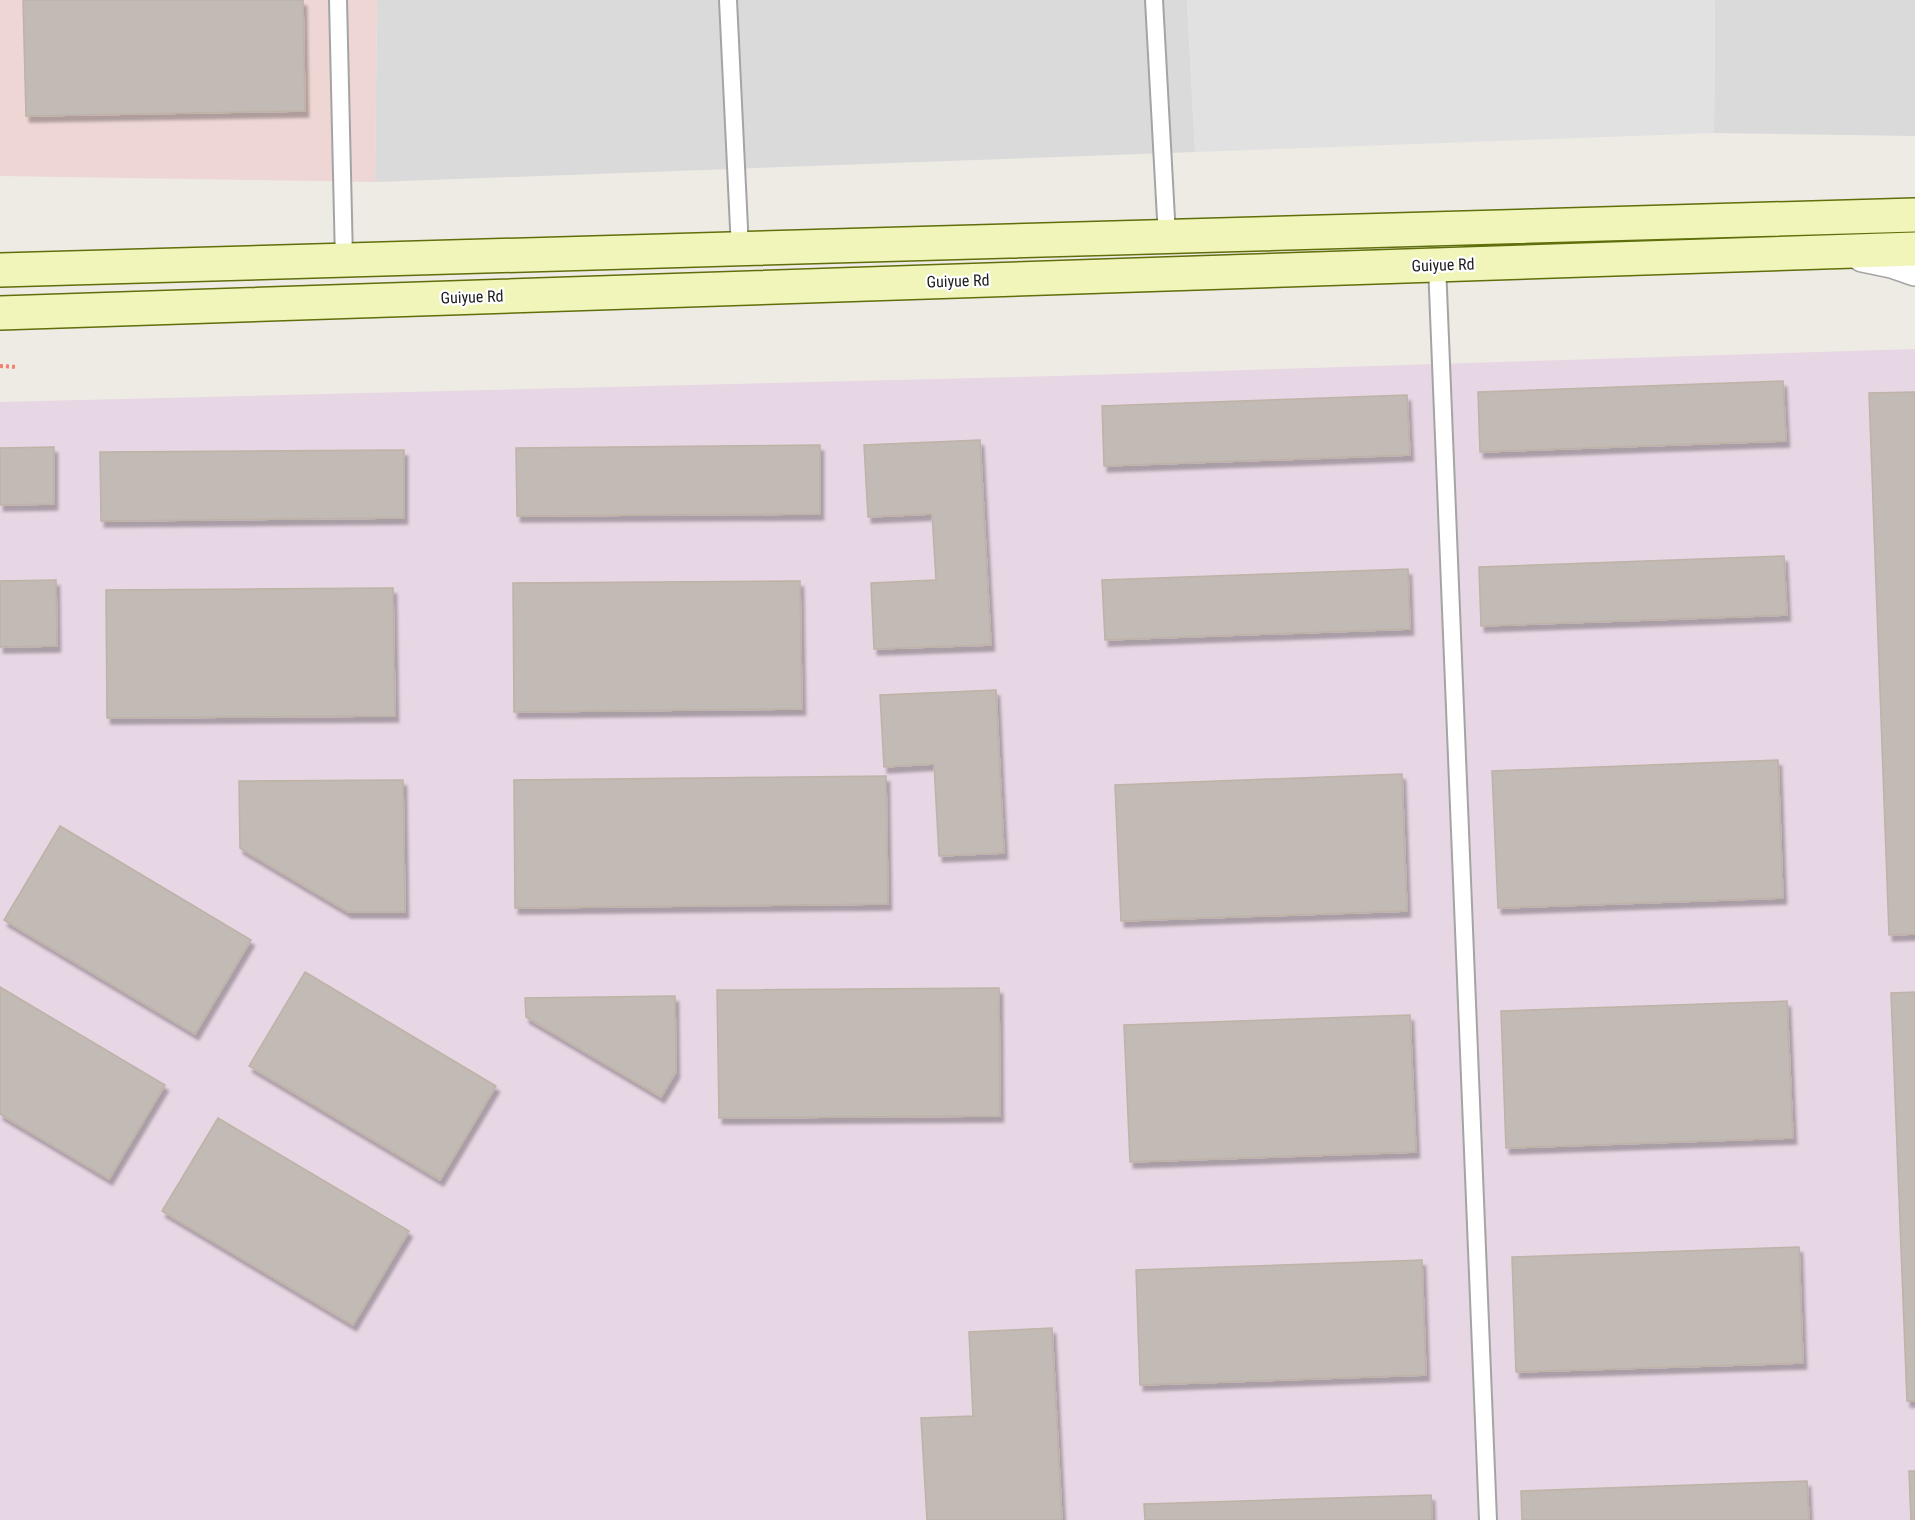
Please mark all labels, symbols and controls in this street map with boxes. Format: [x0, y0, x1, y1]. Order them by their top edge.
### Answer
street label: Guiyue Rd [1411, 254, 1475, 276]
street label: Guiyue Rd [926, 270, 990, 292]
street label: Guiyue Rd [440, 286, 504, 308]

